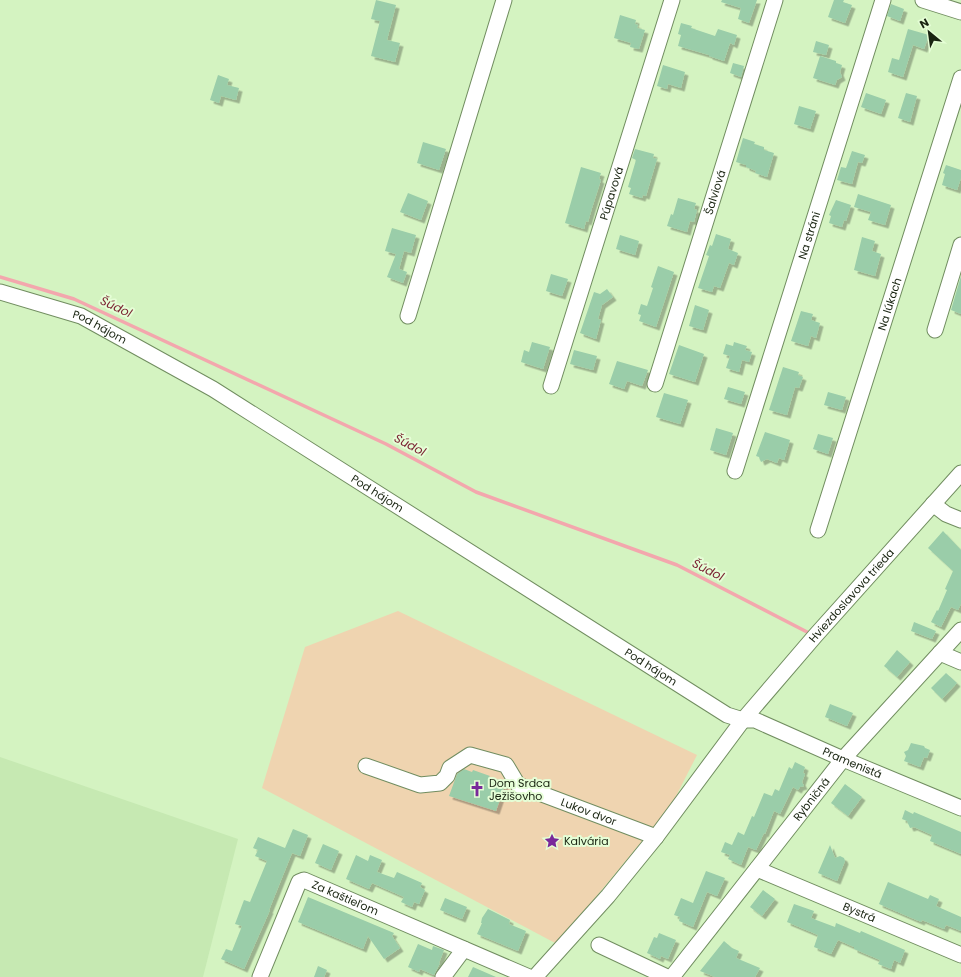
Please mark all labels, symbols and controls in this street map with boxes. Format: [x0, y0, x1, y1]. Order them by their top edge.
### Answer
north arrow [909, 12, 949, 52]
text: N [917, 14, 932, 32]
street label: Púpavová [596, 165, 627, 222]
street label: Šalviová [700, 168, 729, 217]
street label: Na stráni [794, 209, 824, 261]
street label: Na lúkach [874, 276, 905, 333]
water label: Šúdol [97, 292, 135, 321]
street label: Pod hájom [71, 306, 130, 348]
water label: Šúdol [391, 429, 429, 460]
street label: Pod hájom [348, 471, 407, 516]
street label: Hviezdoslavova trieda [805, 545, 898, 646]
water label: Šúdol [689, 554, 727, 585]
street label: Pod hájom [622, 644, 680, 689]
street label: Pramenistá [820, 743, 884, 782]
street label: Rybničná [789, 774, 834, 824]
place label: Dom Srdca Ježišovho [489, 775, 550, 804]
church icon: Dom Srdca Ježišovho [468, 780, 486, 798]
street label: Lukov dvor [559, 794, 619, 829]
place icon: Kalvária [543, 832, 561, 850]
place label: Kalvária [564, 833, 609, 849]
street label: Za kaštieľom [309, 876, 381, 919]
street label: Bystrá [840, 898, 878, 926]

